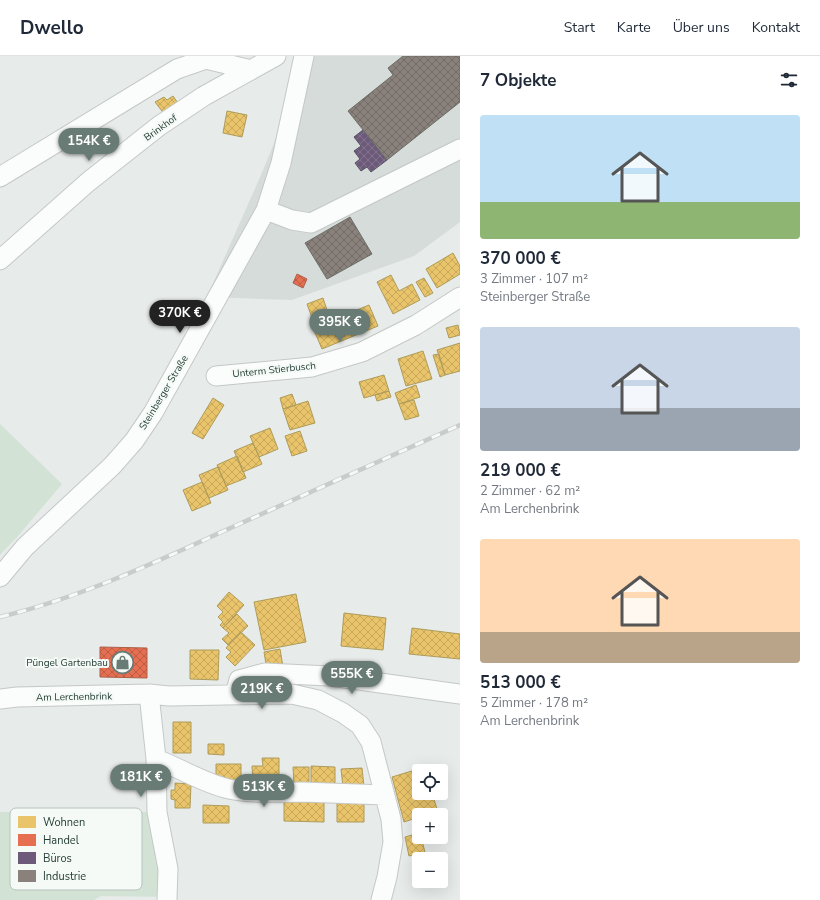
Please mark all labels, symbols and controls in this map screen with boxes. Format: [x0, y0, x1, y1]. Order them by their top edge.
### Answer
text: Dwello [20, 15, 84, 41]
text: Start [564, 18, 595, 37]
text: Karte [617, 18, 651, 37]
text: Über uns [673, 18, 730, 37]
text: Kontakt [752, 18, 800, 37]
text: 7 Objekte [480, 69, 556, 92]
icon: filters [778, 69, 800, 91]
street label: Brinkhof [141, 111, 181, 145]
pin: 154K € [56, 128, 122, 162]
text: 154K € [67, 132, 111, 150]
icon: home [604, 141, 676, 213]
text: 370 000 € [480, 247, 561, 270]
text: 3 Zimmer · 107 m² [480, 270, 588, 288]
text: Steinberger Straße [480, 288, 590, 306]
pin: 370K € [147, 300, 213, 334]
text: 370K € [158, 304, 202, 322]
pin: 395K € [307, 309, 373, 343]
text: 395K € [318, 313, 362, 331]
street label: Steinberger Straße [136, 353, 192, 432]
icon: home [604, 353, 676, 425]
street label: Unterm Stierbusch [232, 359, 317, 381]
text: 219 000 € [480, 459, 561, 482]
text: 2 Zimmer · 62 m² [480, 482, 580, 500]
text: Am Lerchenbrink [480, 500, 579, 518]
icon: home [604, 565, 676, 637]
shop icon: Püngel Gartenbau [110, 649, 136, 675]
place label: Püngel Gartenbau [26, 656, 108, 670]
pin: 555K € [319, 661, 385, 695]
text: 555K € [330, 665, 374, 683]
text: 513 000 € [480, 671, 561, 694]
pin: 219K € [229, 676, 295, 710]
text: 219K € [240, 680, 284, 698]
street label: Am Lerchenbrink [36, 689, 113, 705]
text: 5 Zimmer · 178 m² [480, 694, 588, 712]
text: Am Lerchenbrink [480, 712, 579, 730]
pin: 181K € [108, 764, 174, 798]
map controls [412, 764, 448, 888]
button: locate [412, 764, 448, 800]
text: 181K € [119, 768, 163, 786]
pin: 513K € [231, 774, 297, 808]
text: 513K € [242, 778, 286, 796]
legend [10, 808, 142, 890]
button: + [412, 808, 448, 844]
text: Wohnen [43, 815, 85, 830]
text: Handel [43, 833, 80, 848]
text: Büros [43, 851, 72, 866]
button: − [412, 852, 448, 888]
text: Industrie [43, 869, 86, 884]

